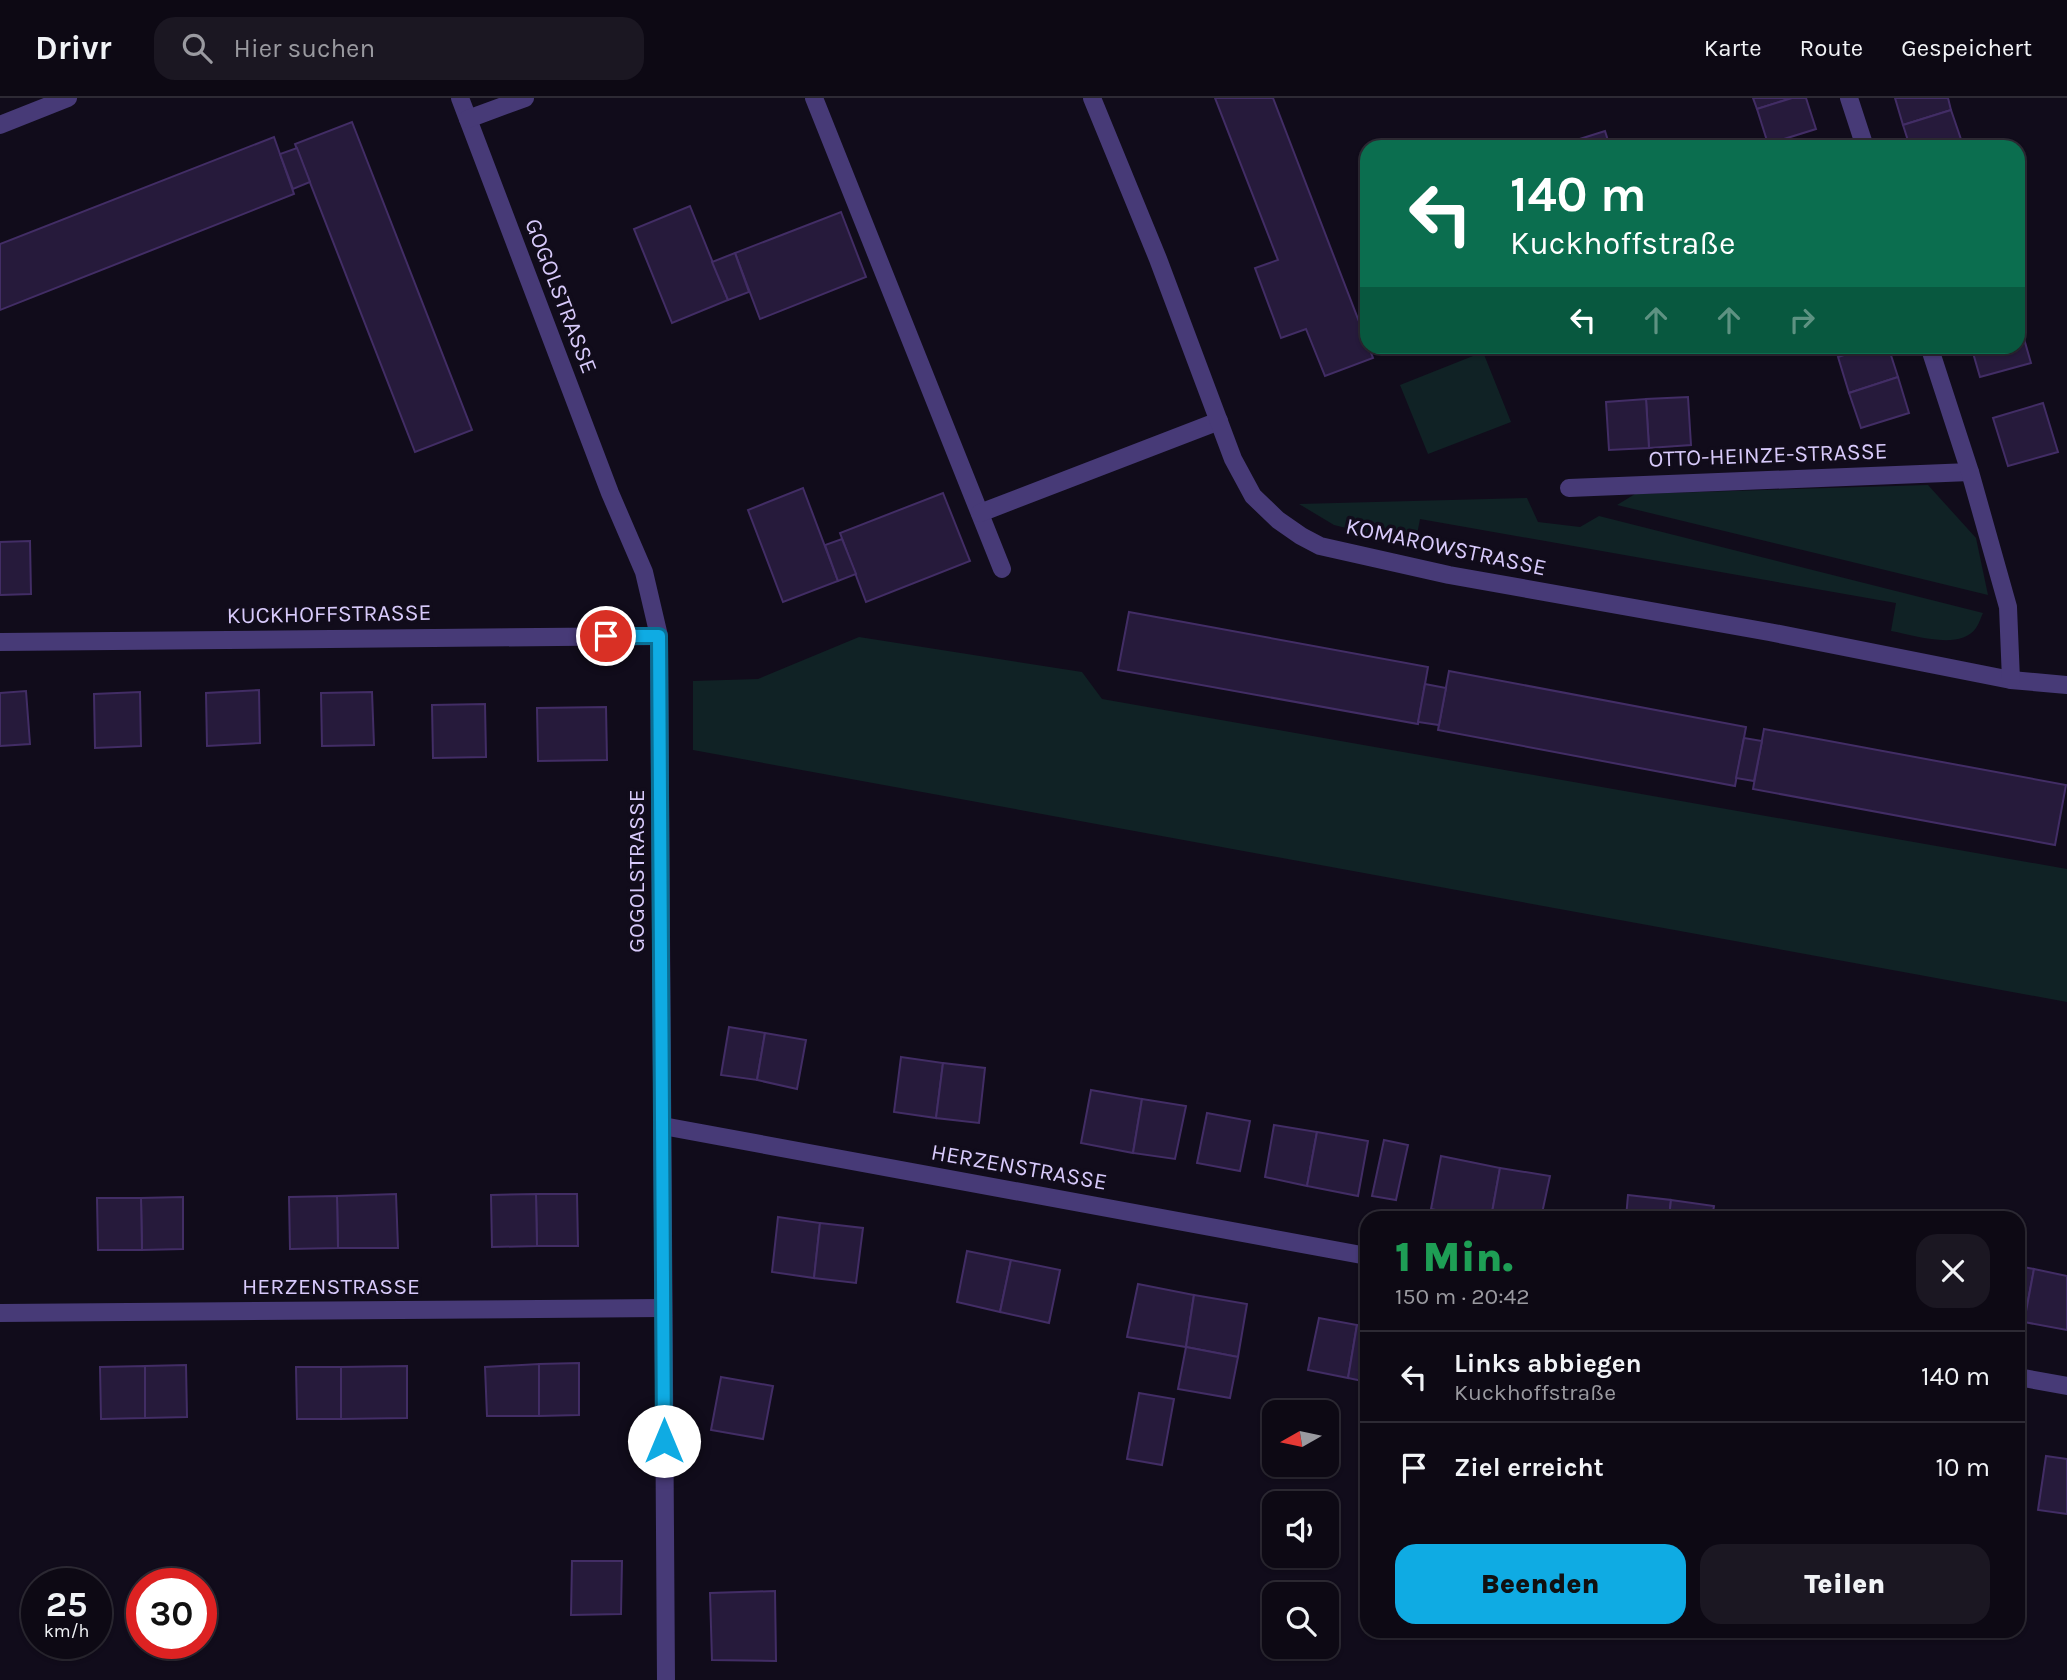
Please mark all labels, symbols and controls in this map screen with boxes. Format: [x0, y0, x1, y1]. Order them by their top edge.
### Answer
search box [154, 17, 644, 80]
text: Drivr [35, 29, 112, 67]
icon: search [178, 29, 216, 67]
text: Hier suchen [234, 33, 375, 64]
text: Karte [1704, 34, 1762, 62]
text: Route [1800, 34, 1863, 62]
text: Gespeichert [1901, 34, 2032, 62]
text: 140 m [1510, 166, 1647, 223]
icon: left [1395, 168, 1486, 259]
street label: GOGOLSTRASSE [519, 215, 603, 377]
text: Kuckhoffstraße [1510, 225, 1735, 262]
icon: left [1564, 301, 1602, 339]
icon: ahead [1637, 301, 1675, 339]
icon: ahead [1710, 301, 1748, 339]
icon: right [1783, 301, 1821, 339]
street label: OTTO-HEINZE-STRASSE [1648, 437, 1888, 473]
street label: KOMAROWSTRASSE [1343, 513, 1549, 581]
street label: KUCKHOFFSTRASSE [226, 599, 432, 629]
pin [576, 606, 636, 666]
icon: arrive [587, 617, 625, 655]
street label: GOGOLSTRASSE [623, 789, 650, 953]
street label: HERZENSTRASSE [929, 1138, 1109, 1196]
text: 1 Min. [1395, 1232, 1513, 1282]
button: close [1916, 1234, 1990, 1308]
street label: HERZENSTRASSE [242, 1273, 420, 1300]
text: 150 m · 20:42 [1395, 1283, 1530, 1310]
text: Links abbiegen [1454, 1348, 1642, 1379]
icon: left [1395, 1358, 1433, 1396]
text: 140 m [1921, 1361, 1990, 1392]
text: Kuckhoffstraße [1454, 1379, 1616, 1406]
north arrow [1262, 1400, 1339, 1477]
map controls [1262, 1400, 1339, 1659]
position arrow [627, 1404, 701, 1478]
icon: arrive [1395, 1449, 1433, 1487]
text: Ziel erreicht [1454, 1452, 1604, 1483]
text: 10 m [1935, 1452, 1990, 1483]
button: sound [1262, 1491, 1339, 1568]
button: Beenden [1395, 1544, 1686, 1624]
button: Teilen [1700, 1544, 1990, 1624]
speed limit sign: 30 [126, 1568, 217, 1659]
button: search [1262, 1582, 1339, 1659]
text: 25 [46, 1584, 87, 1625]
text: km/h [44, 1620, 89, 1642]

